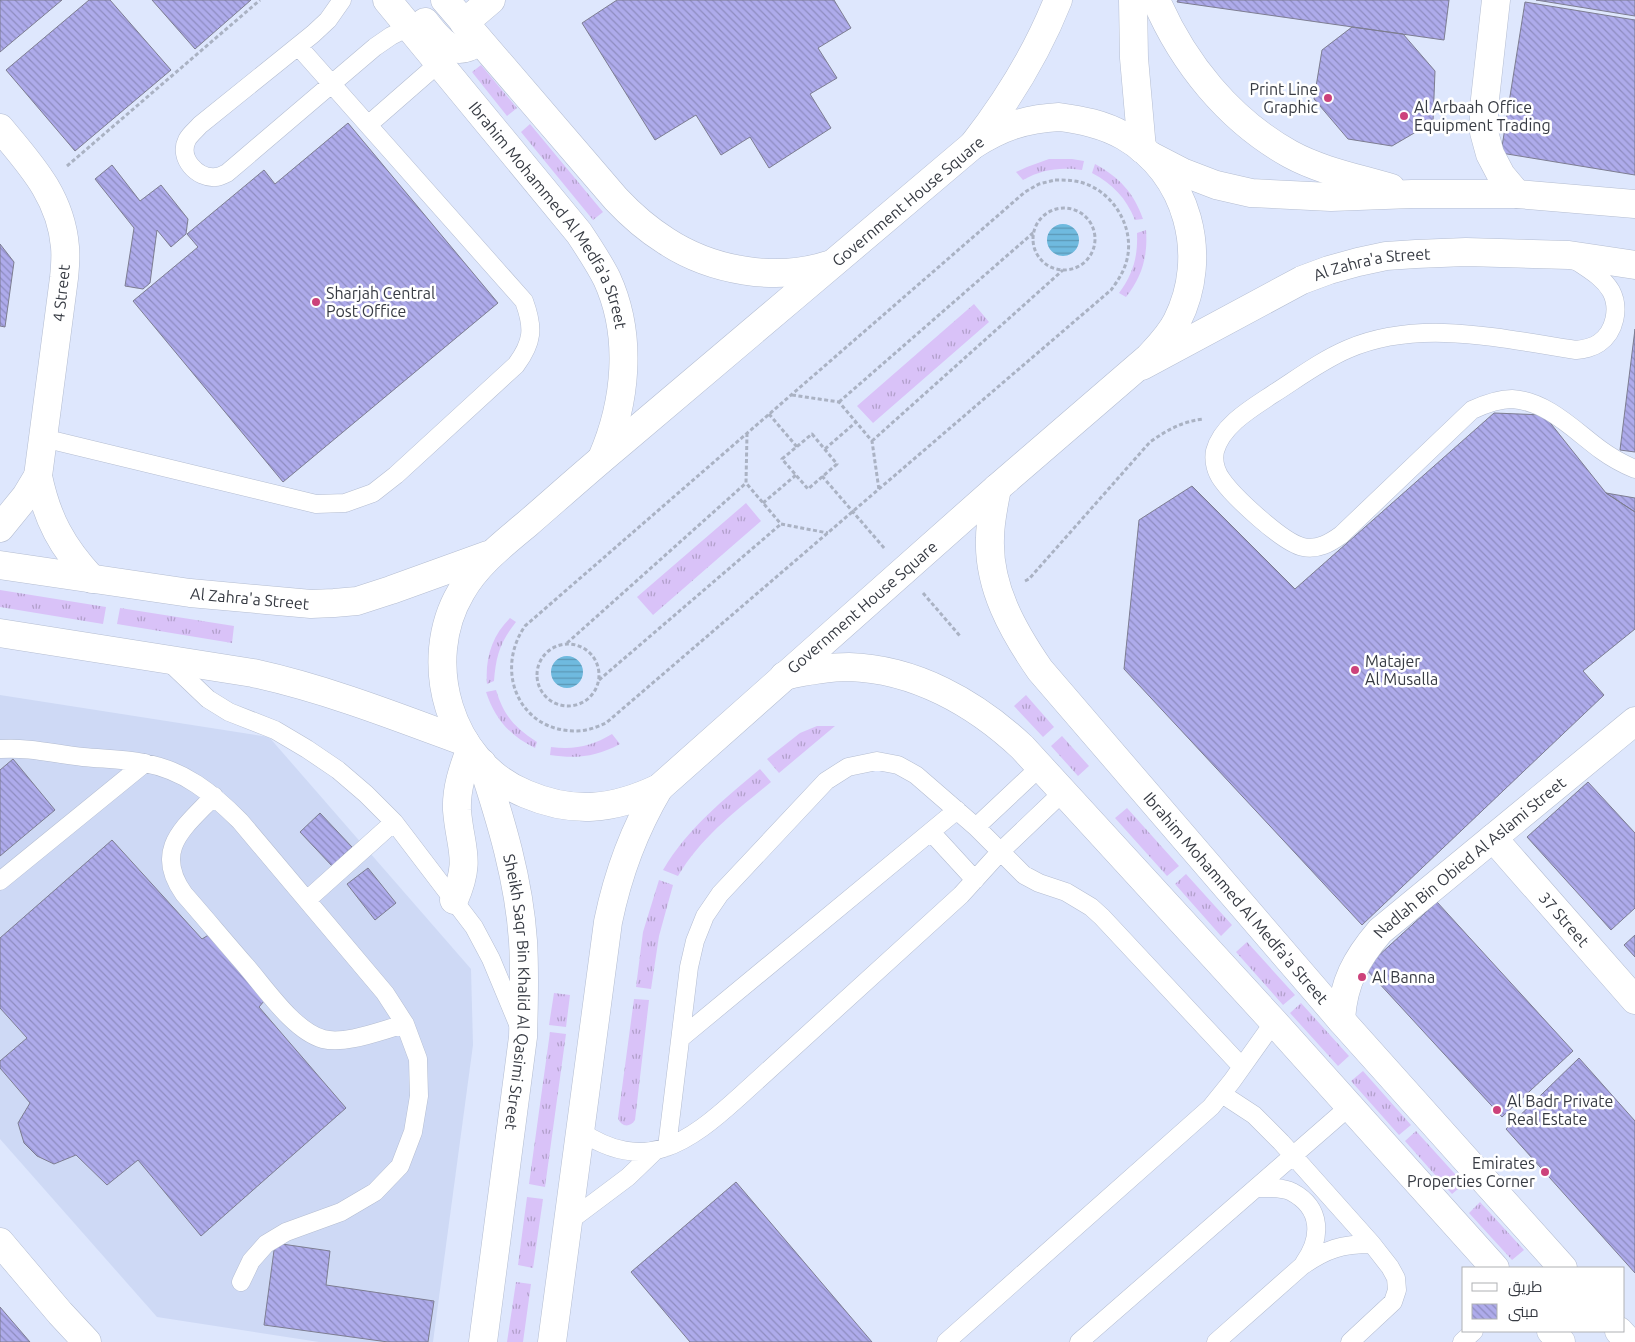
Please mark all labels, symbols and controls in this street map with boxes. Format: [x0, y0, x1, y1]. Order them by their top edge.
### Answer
place label: Print Line Graphic [1249, 80, 1319, 116]
marker: Print Line Graphic [1322, 92, 1334, 104]
street label: Ibrahim Mohammed Al Medfa'a Street [465, 98, 630, 331]
place label: Al Arbaah Office Equipment Trading [1414, 98, 1551, 134]
marker: Al Arbaah Office Equipment Trading [1398, 110, 1410, 122]
street label: Government House Square [828, 132, 988, 270]
street label: Al Zahra'a Street [1311, 244, 1431, 284]
street label: 4 Street [49, 263, 73, 322]
place label: Sharjah Central Post Office [326, 284, 435, 320]
marker: Sharjah Central Post Office [310, 296, 322, 308]
street label: Government House Square [783, 537, 941, 677]
street label: Al Zahra'a Street [189, 584, 311, 613]
place label: Matajer Al Musalla [1365, 652, 1438, 688]
marker: Matajer Al Musalla [1349, 664, 1361, 676]
street label: Nadlah Bin Obied Al Aslami Street [1369, 773, 1569, 941]
street label: Ibrahim Mohammed Al Medfa'a Street [1140, 789, 1333, 1008]
street label: Sheikh Saqr Bin Khalid Al Qasimi Street [500, 852, 533, 1132]
street label: 37 Street [1536, 888, 1593, 951]
place label: Al Banna [1372, 968, 1435, 986]
marker: Al Banna [1356, 971, 1368, 983]
place label: Al Badr Private Real Estate [1507, 1092, 1613, 1128]
marker: Al Badr Private Real Estate [1491, 1104, 1503, 1116]
place label: Emirates Properties Corner [1407, 1154, 1535, 1190]
marker: Emirates Properties Corner [1539, 1166, 1551, 1178]
legend [1462, 1267, 1625, 1332]
text: طريق [1508, 1278, 1542, 1297]
text: مبنى [1508, 1303, 1539, 1322]

